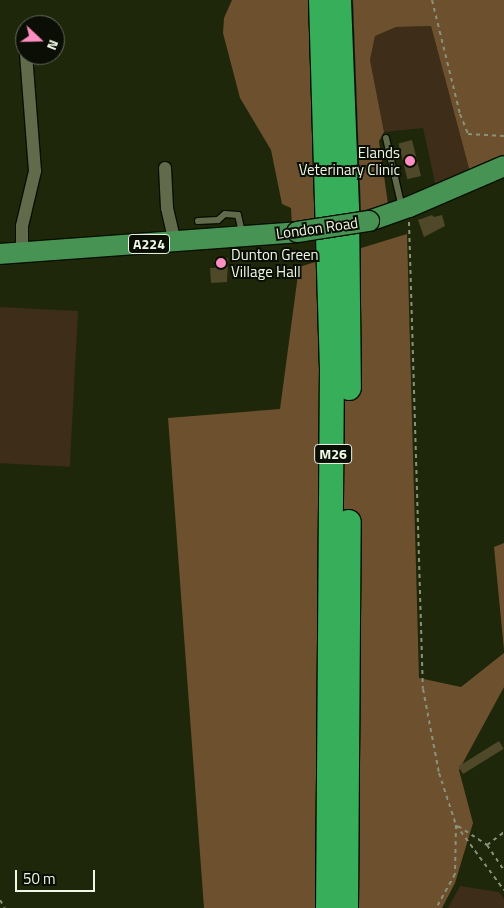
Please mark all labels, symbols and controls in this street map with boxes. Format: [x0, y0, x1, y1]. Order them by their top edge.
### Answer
north arrow [15, 15, 65, 65]
text: N [42, 37, 65, 53]
place label: Elands Veterinary Clinic [299, 143, 400, 178]
marker: Elands Veterinary Clinic [404, 155, 416, 167]
street label: London Road [275, 213, 359, 243]
road number: A224 [128, 232, 170, 255]
place label: Dunton Green Village Hall [231, 245, 319, 280]
marker: Dunton Green Village Hall [215, 257, 227, 269]
road number: M26 [313, 442, 353, 466]
scale bar [18, 860, 98, 892]
text: 50 m [23, 867, 56, 890]

